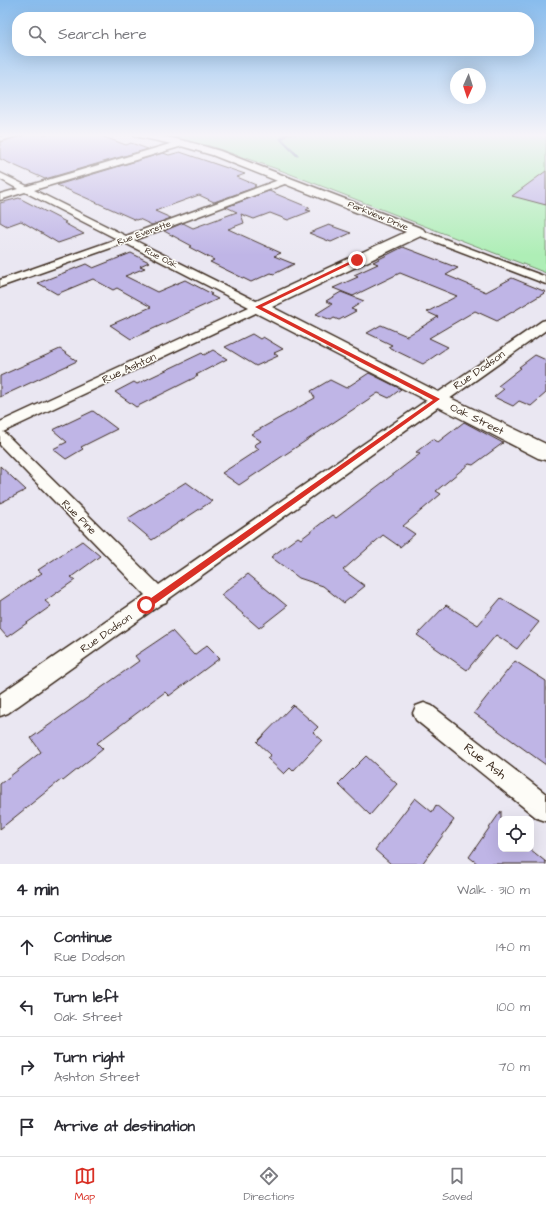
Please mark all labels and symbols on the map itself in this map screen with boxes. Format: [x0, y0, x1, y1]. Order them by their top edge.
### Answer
north arrow [450, 68, 486, 104]
street label: Parkview Drive [346, 198, 410, 234]
street label: Rue Everette [115, 217, 173, 249]
street label: Rue Oak [142, 244, 180, 272]
route end [348, 251, 366, 269]
street label: Rue Dodson [450, 346, 508, 393]
street label: Rue Ashton [100, 349, 159, 387]
street label: Oak Street [448, 400, 507, 439]
street label: Rue Pine [58, 496, 100, 538]
route start [137, 596, 155, 614]
street label: Rue Dodson [77, 609, 135, 656]
street label: Rue Ash [460, 739, 510, 784]

